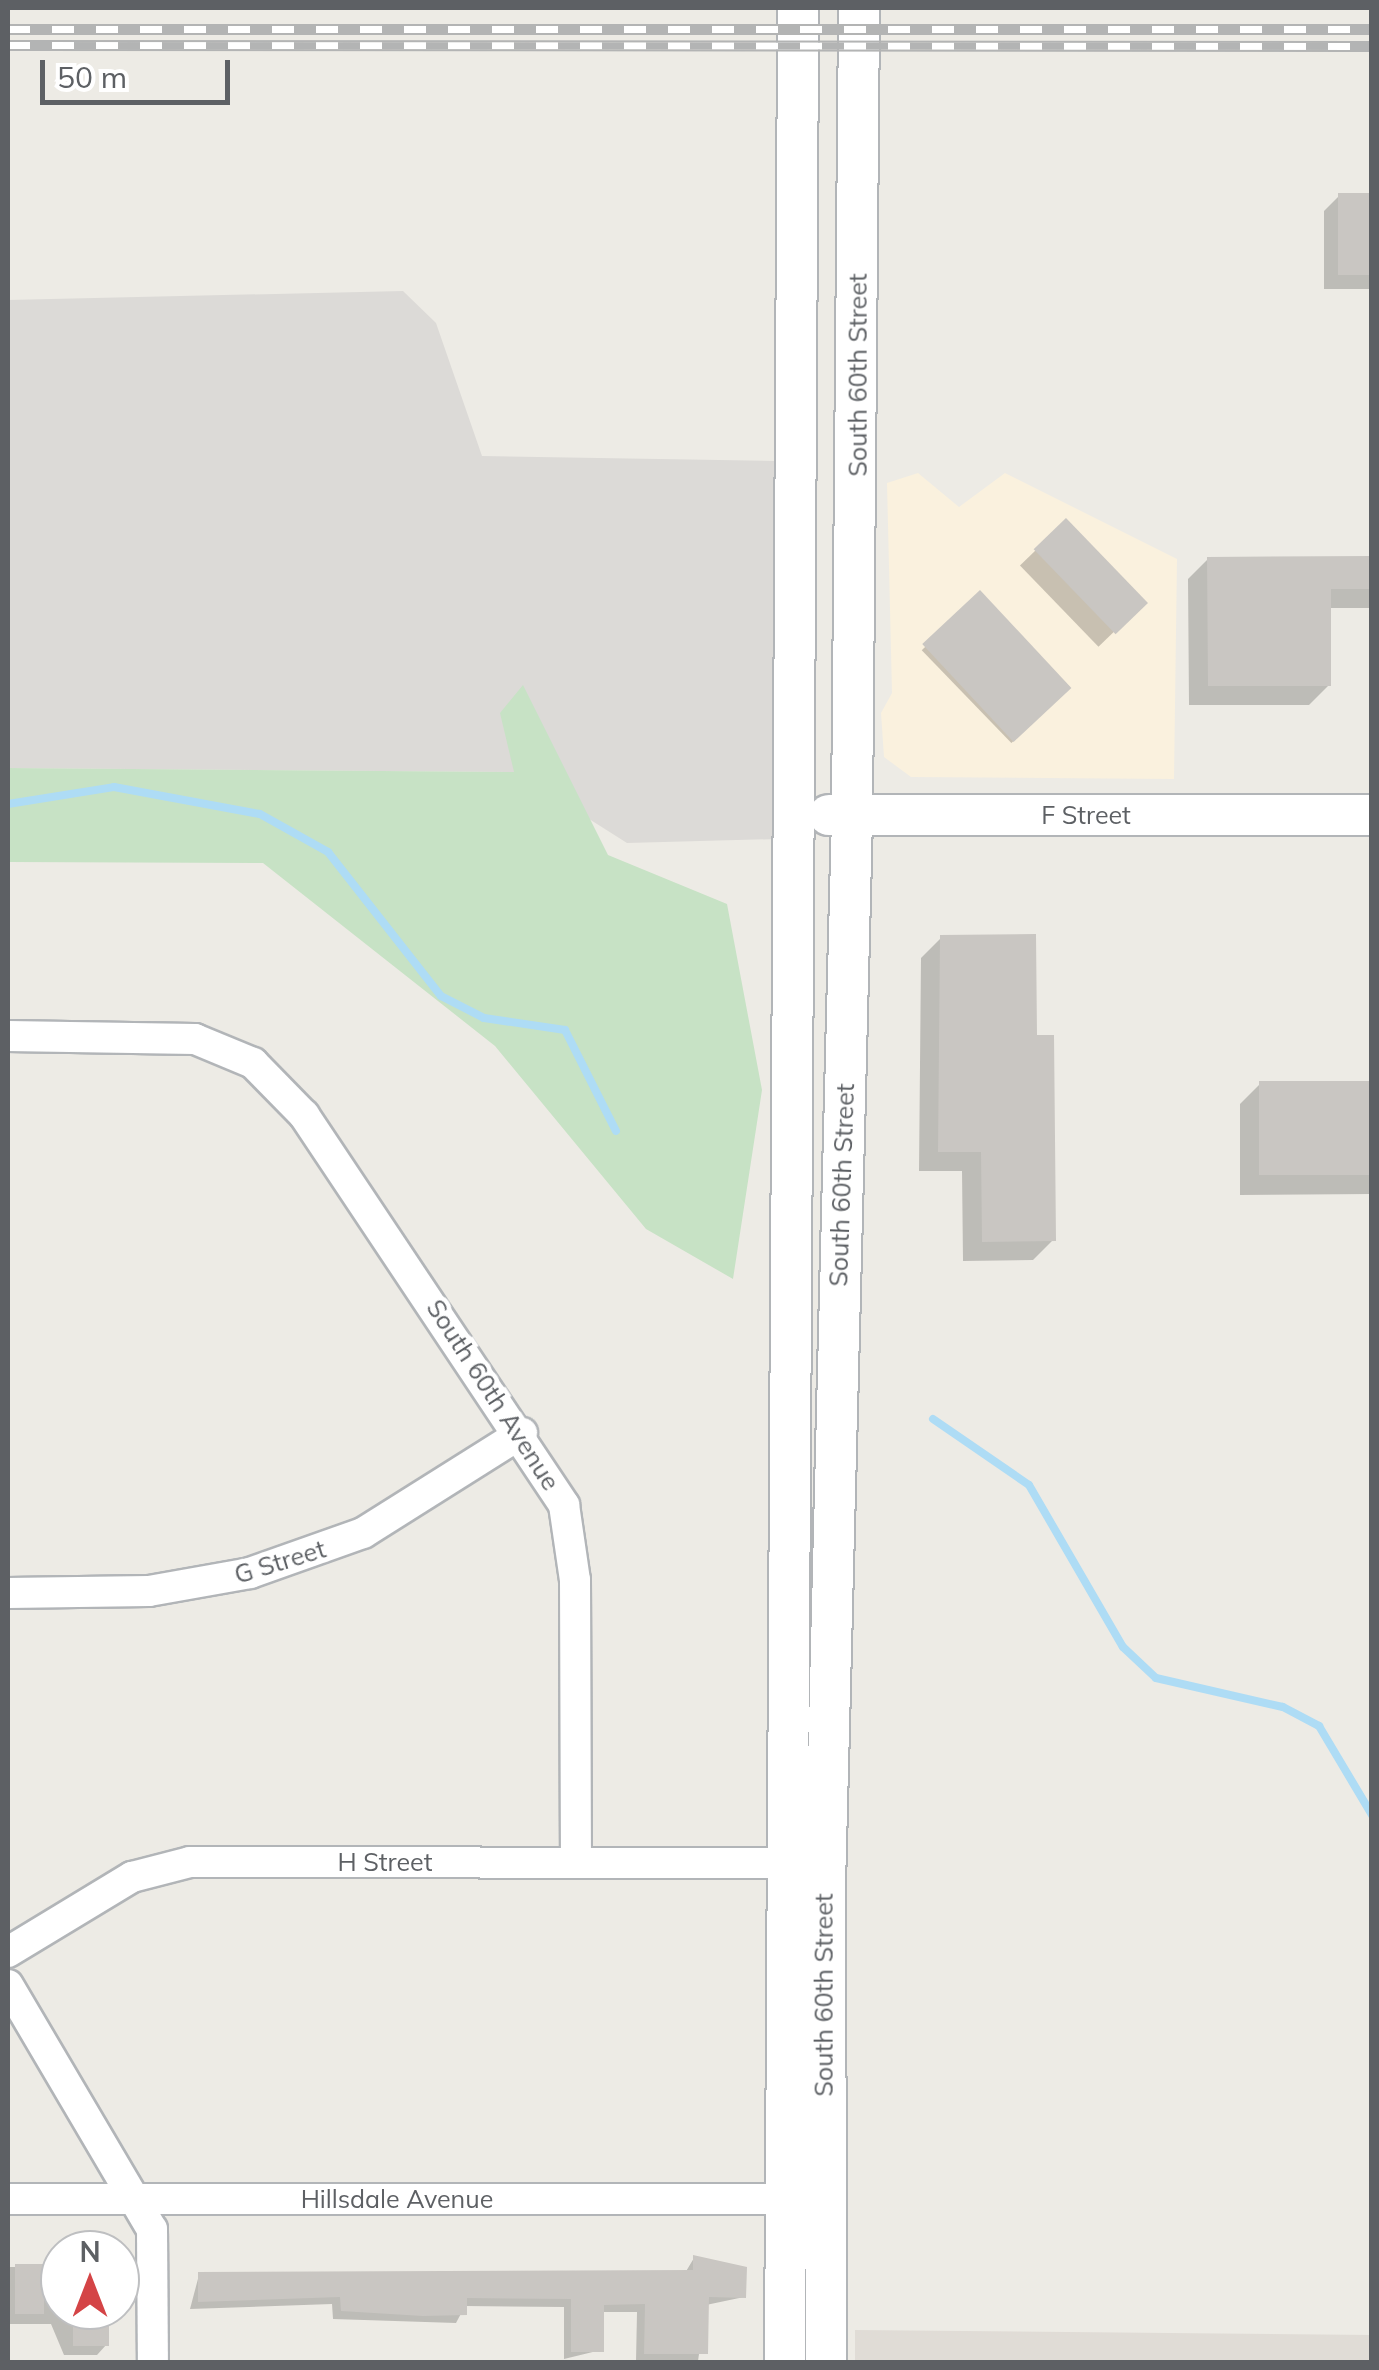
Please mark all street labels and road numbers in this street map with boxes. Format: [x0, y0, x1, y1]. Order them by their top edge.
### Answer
street label: South 60th Street [843, 273, 873, 477]
street label: F Street [1041, 800, 1131, 830]
street label: South 60th Street [823, 1083, 861, 1287]
street label: South 60th Avenue [420, 1294, 566, 1496]
street label: G Street [231, 1534, 329, 1590]
street label: H Street [338, 1847, 432, 1877]
street label: South 60th Street [809, 1893, 839, 2097]
street label: Hillsdale Avenue [301, 2184, 493, 2214]

